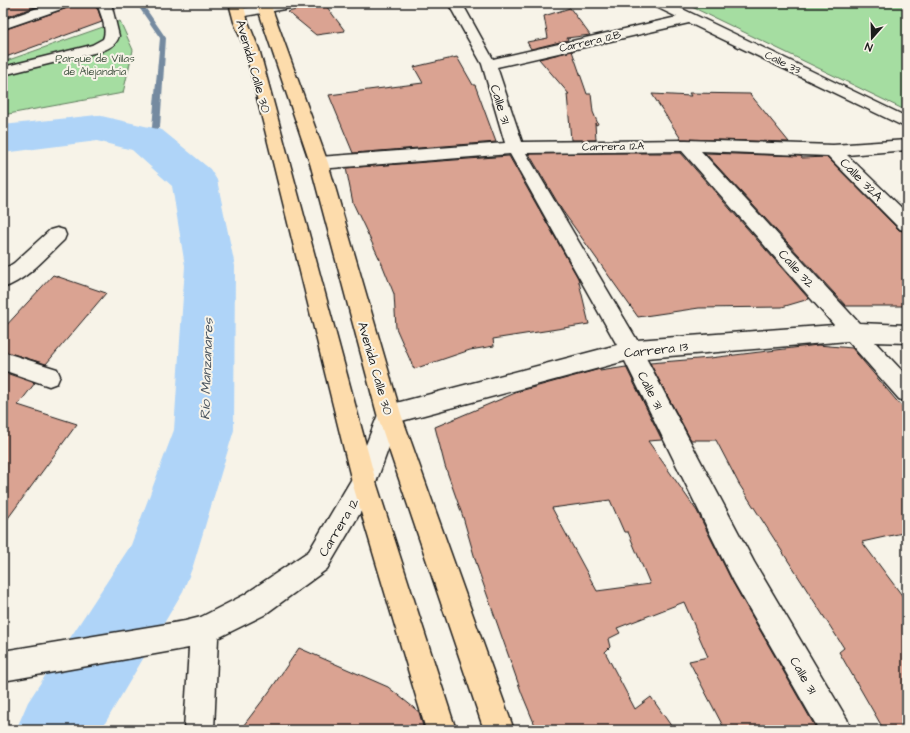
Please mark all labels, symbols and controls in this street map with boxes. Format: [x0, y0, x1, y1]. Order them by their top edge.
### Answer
street label: Avenida Calle 30 [231, 18, 275, 115]
north arrow [852, 18, 892, 58]
street label: Carrera 12B [558, 27, 623, 56]
text: N [863, 39, 875, 55]
street label: Calle 33 [762, 47, 804, 78]
park label: Parque de Villas de Alejandría [55, 51, 135, 79]
street label: Calle 31 [486, 82, 515, 127]
street label: Carrera 12A [582, 138, 644, 155]
street label: Calle 32A [836, 154, 887, 206]
street label: Calle 32 [774, 245, 819, 292]
water label: Río Manzanares [195, 317, 219, 420]
street label: Avenida Calle 30 [353, 320, 397, 417]
street label: Carrera 13 [623, 338, 689, 362]
street label: Calle 31 [633, 368, 667, 413]
street label: Carrera 12 [314, 494, 364, 560]
street label: Calle 31 [785, 653, 821, 698]

